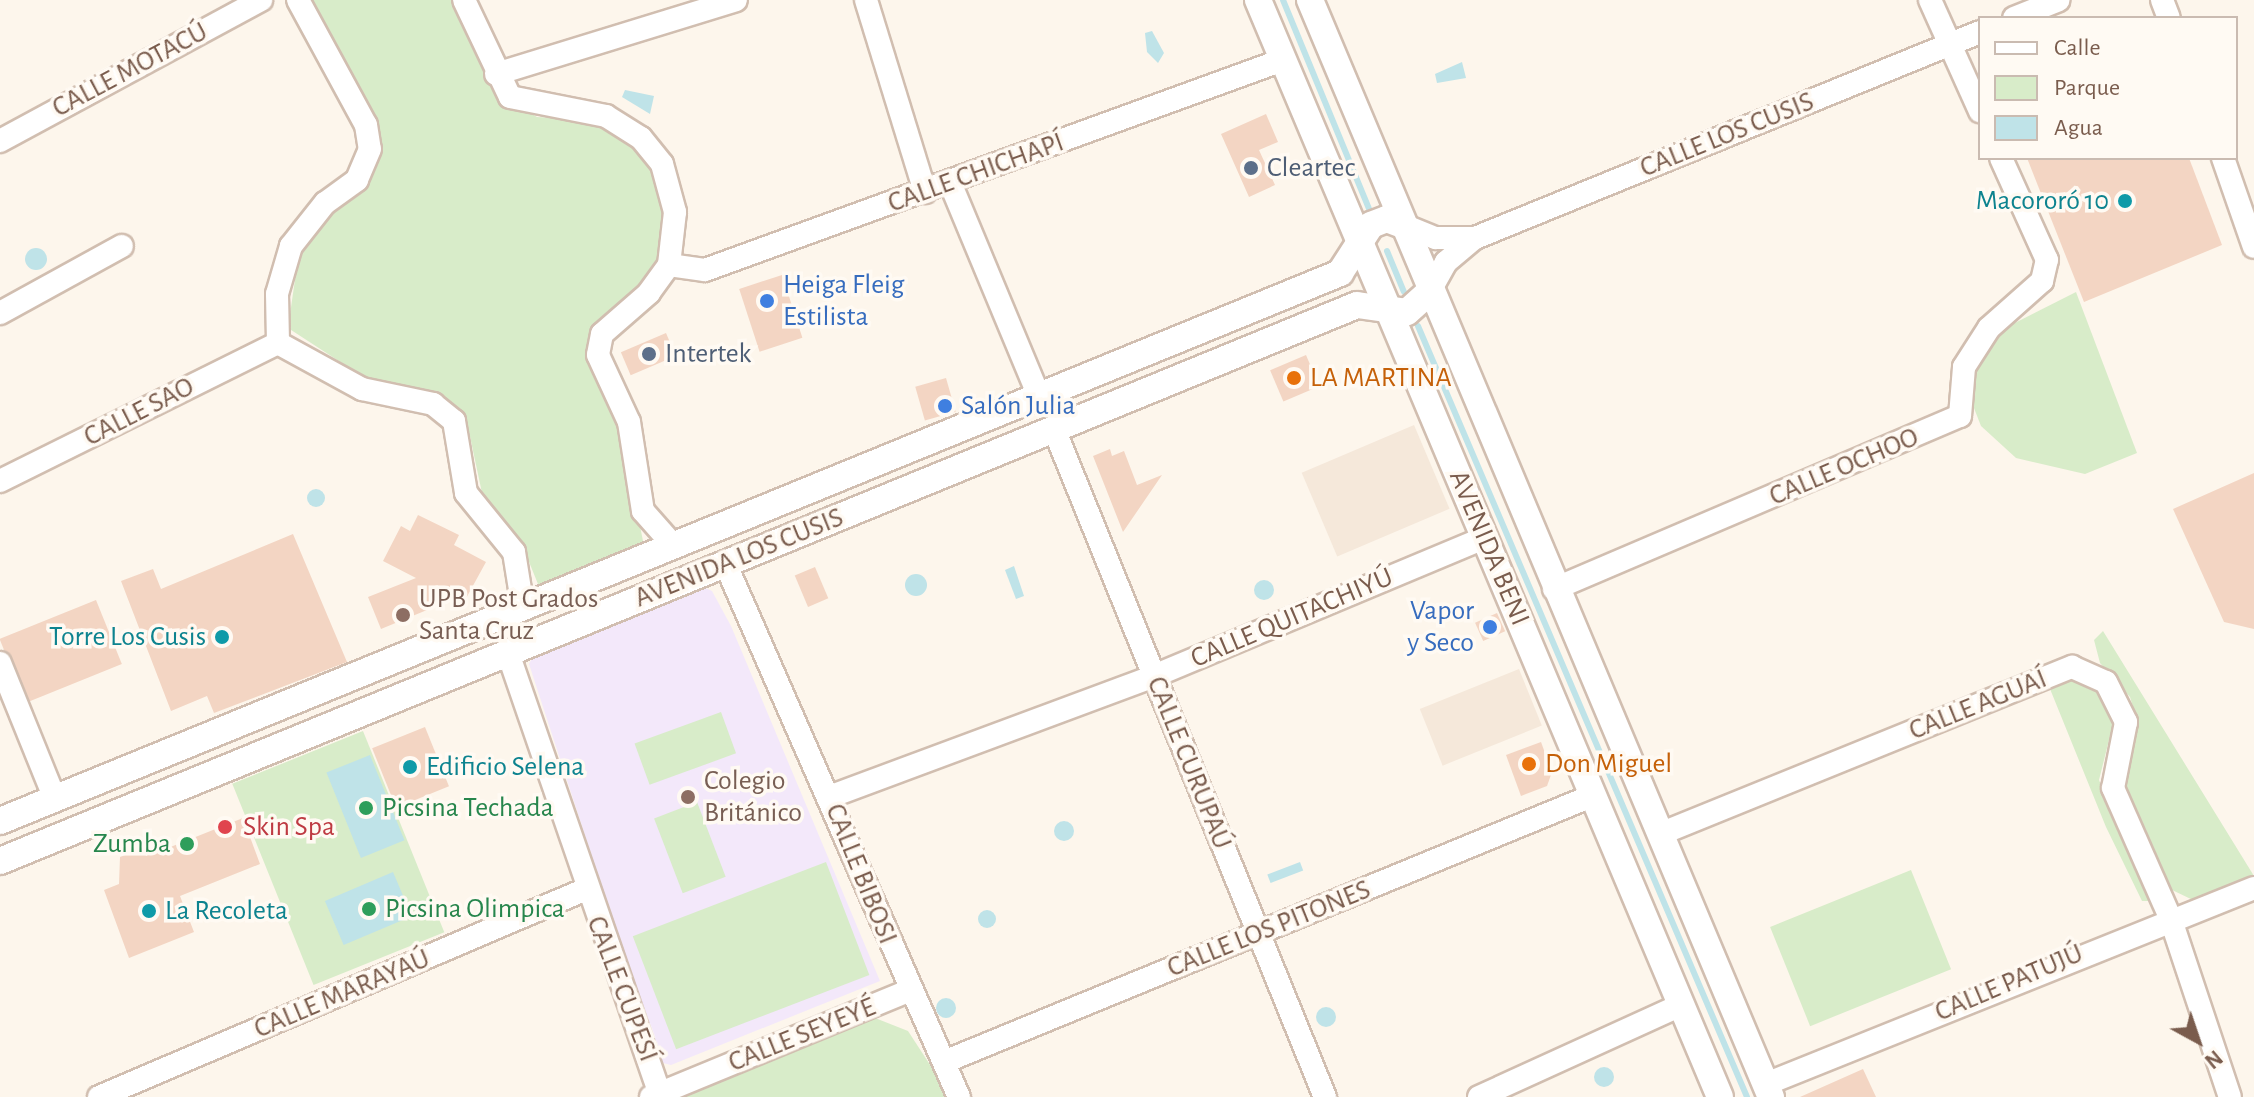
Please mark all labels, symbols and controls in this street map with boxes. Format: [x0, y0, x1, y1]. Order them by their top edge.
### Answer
street label: CALLE MOTACÚ [47, 15, 213, 125]
legend [1978, 16, 2238, 160]
text: Calle [2054, 36, 2101, 60]
text: Parque [2054, 76, 2120, 100]
street label: CALLE LOS CUSIS [1635, 85, 1819, 185]
text: Agua [2054, 116, 2103, 140]
street label: CALLE CHICHAPÍ [883, 126, 1069, 220]
place label: Cleartec [1267, 151, 1355, 185]
marker: Cleartec [1242, 159, 1260, 177]
place label: Macororó 10 [1976, 184, 2109, 218]
marker: Macororó 10 [2116, 192, 2134, 210]
place label: Heiga Fleig Estilista [783, 268, 904, 334]
marker: Heiga Fleig Estilista [758, 292, 776, 310]
place label: Intertek [665, 337, 751, 371]
marker: Intertek [640, 345, 658, 363]
place label: LA MARTINA [1310, 361, 1452, 395]
marker: LA MARTINA [1285, 369, 1303, 387]
street label: CALLE SAO [78, 370, 200, 454]
place label: Salón Julia [961, 389, 1075, 423]
marker: Salón Julia [936, 397, 954, 415]
street label: CALLE OCHOO [1764, 421, 1924, 513]
street label: AVENIDA BENI [1441, 465, 1537, 631]
street label: AVENIDA LOS CUSIS [630, 501, 848, 615]
street label: CALLE QUITACHIYÚ [1186, 560, 1398, 676]
place label: UPB Post Grados Santa Cruz [419, 582, 598, 648]
place label: Vapor y Seco [1407, 594, 1474, 660]
marker: UPB Post Grados Santa Cruz [394, 606, 412, 624]
marker: Vapor y Seco [1481, 618, 1499, 636]
place label: Torre Los Cusis [49, 620, 206, 654]
marker: Torre Los Cusis [213, 628, 231, 646]
street label: CALLE AGUAÍ [1904, 662, 2052, 748]
street label: CALLE CURUPAÚ [1139, 672, 1239, 854]
place label: Don Miguel [1545, 747, 1672, 781]
place label: Edificio Selena [426, 750, 584, 784]
marker: Don Miguel [1520, 755, 1538, 773]
marker: Edificio Selena [401, 758, 419, 776]
place label: Colegio Británico [704, 764, 802, 830]
marker: Colegio Británico [679, 788, 697, 806]
place label: Picsina Techada [382, 791, 554, 825]
marker: Picsina Techada [357, 799, 375, 817]
street label: CALLE BIBOSI [818, 799, 904, 949]
place label: Skin Spa [243, 810, 335, 844]
marker: Skin Spa [214, 816, 236, 838]
place label: Zumba [93, 827, 171, 861]
marker: Zumba [178, 835, 196, 853]
street label: CALLE LOS PITONES [1162, 873, 1376, 985]
place label: Picsina Olimpica [385, 892, 565, 926]
place label: La Recoleta [165, 894, 288, 928]
marker: Picsina Olimpica [360, 900, 378, 918]
marker: La Recoleta [140, 902, 158, 920]
street label: CALLE CUPESÍ [579, 912, 665, 1066]
street label: CALLE PATUJÚ [1930, 937, 2088, 1029]
street label: CALLE MARAYAÚ [249, 942, 435, 1046]
street label: CALLE SEYEYÉ [724, 990, 880, 1080]
north arrow [2158, 1001, 2238, 1081]
text: N [2201, 1046, 2226, 1073]

